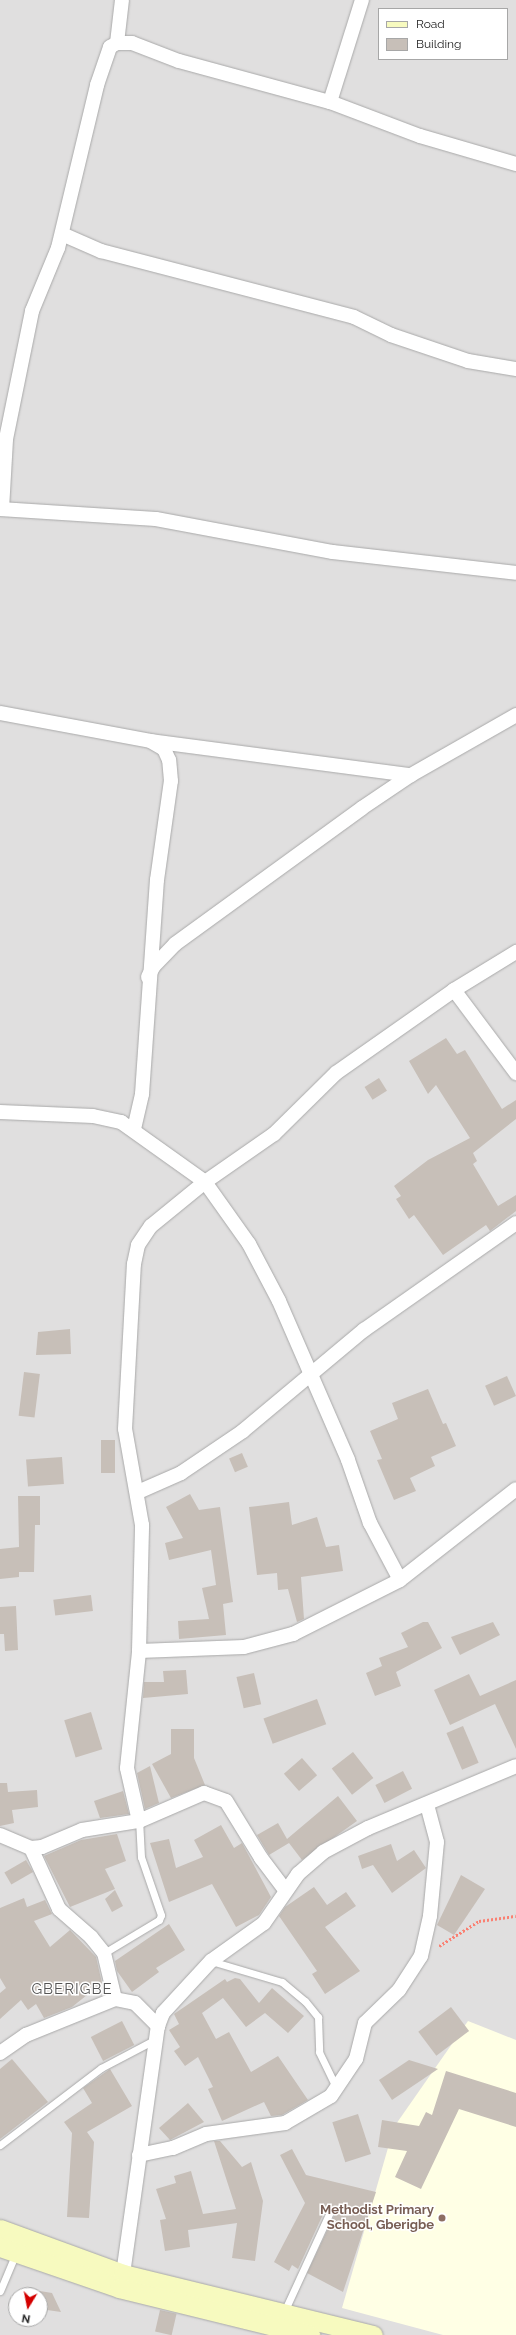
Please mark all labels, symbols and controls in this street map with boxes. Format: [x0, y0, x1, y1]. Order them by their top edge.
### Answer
legend [378, 8, 508, 60]
text: Road [416, 17, 445, 31]
text: Building [416, 37, 462, 51]
district label: GBERIGBE [31, 1981, 113, 1999]
place label: Methodist Primary School, Gberigbe [320, 2203, 434, 2234]
marker: Methodist Primary School, Gberigbe [437, 2213, 447, 2223]
north arrow [8, 2287, 48, 2327]
text: N [21, 2311, 31, 2325]

